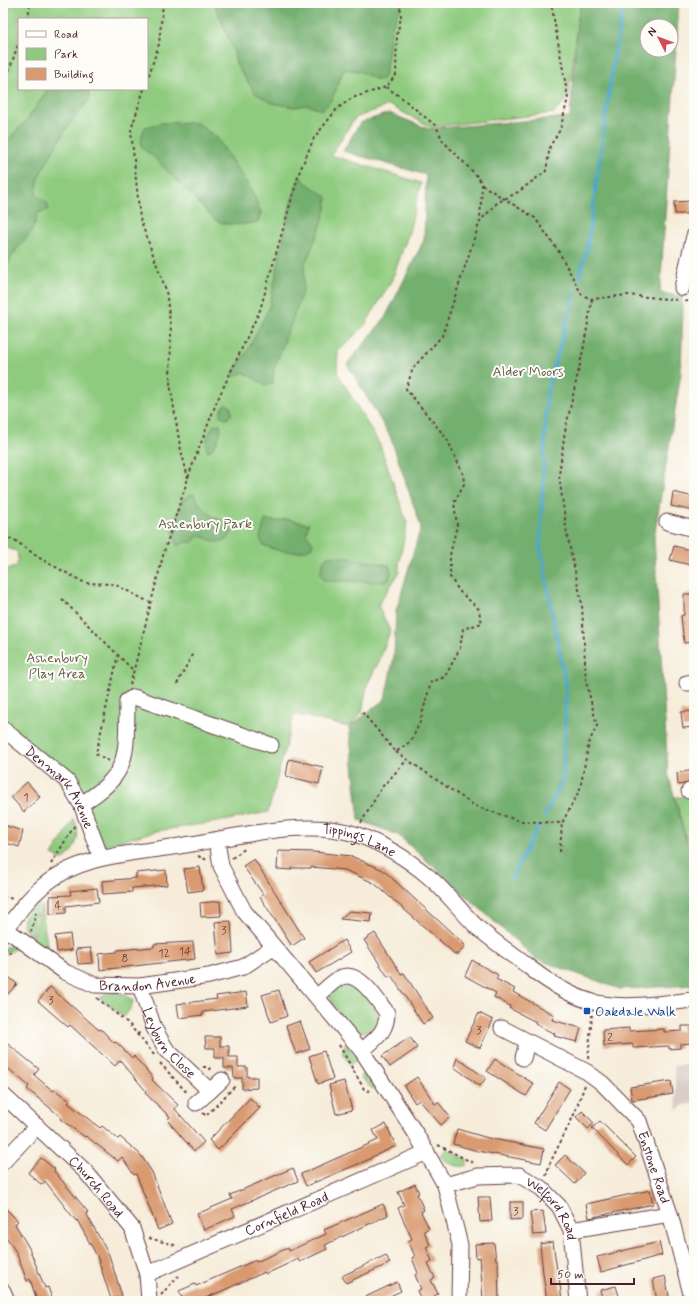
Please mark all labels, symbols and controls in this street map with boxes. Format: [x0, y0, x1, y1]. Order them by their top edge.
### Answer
legend [18, 18, 148, 90]
north arrow [639, 18, 679, 58]
text: N [645, 25, 660, 39]
text: Road [54, 27, 78, 43]
text: Park [54, 47, 78, 63]
text: Building [54, 67, 94, 84]
park label: Alder Moors [493, 363, 564, 381]
park label: Ashenbury Park [158, 515, 252, 533]
park label: Ashenbury Play Area [26, 649, 88, 683]
street label: Denmark Avenue [21, 742, 98, 832]
house number: 1 [23, 790, 29, 806]
street label: Tippings Lane [322, 820, 399, 861]
house number: 4 [55, 898, 62, 914]
house number: 3 [221, 923, 227, 939]
house number: 14 [179, 944, 191, 960]
house number: 12 [158, 946, 170, 962]
house number: 8 [122, 951, 128, 967]
street label: Brandon Avenue [99, 970, 197, 996]
house number: 3 [48, 993, 54, 1009]
place label: Oakdale Walk [595, 1003, 676, 1021]
street label: Leyburn Close [138, 1005, 199, 1083]
marker: Oakdale Walk [582, 1006, 592, 1016]
house number: 3 [476, 1023, 482, 1039]
house number: 2 [607, 1030, 613, 1046]
street label: Enstone Road [633, 1129, 674, 1206]
street label: Church Road [64, 1152, 128, 1222]
street label: Welford Road [522, 1173, 580, 1241]
street label: Cornfield Road [242, 1188, 331, 1240]
house number: 3 [513, 1204, 519, 1220]
scale bar [551, 1260, 634, 1286]
text: 50 m [557, 1267, 584, 1283]

